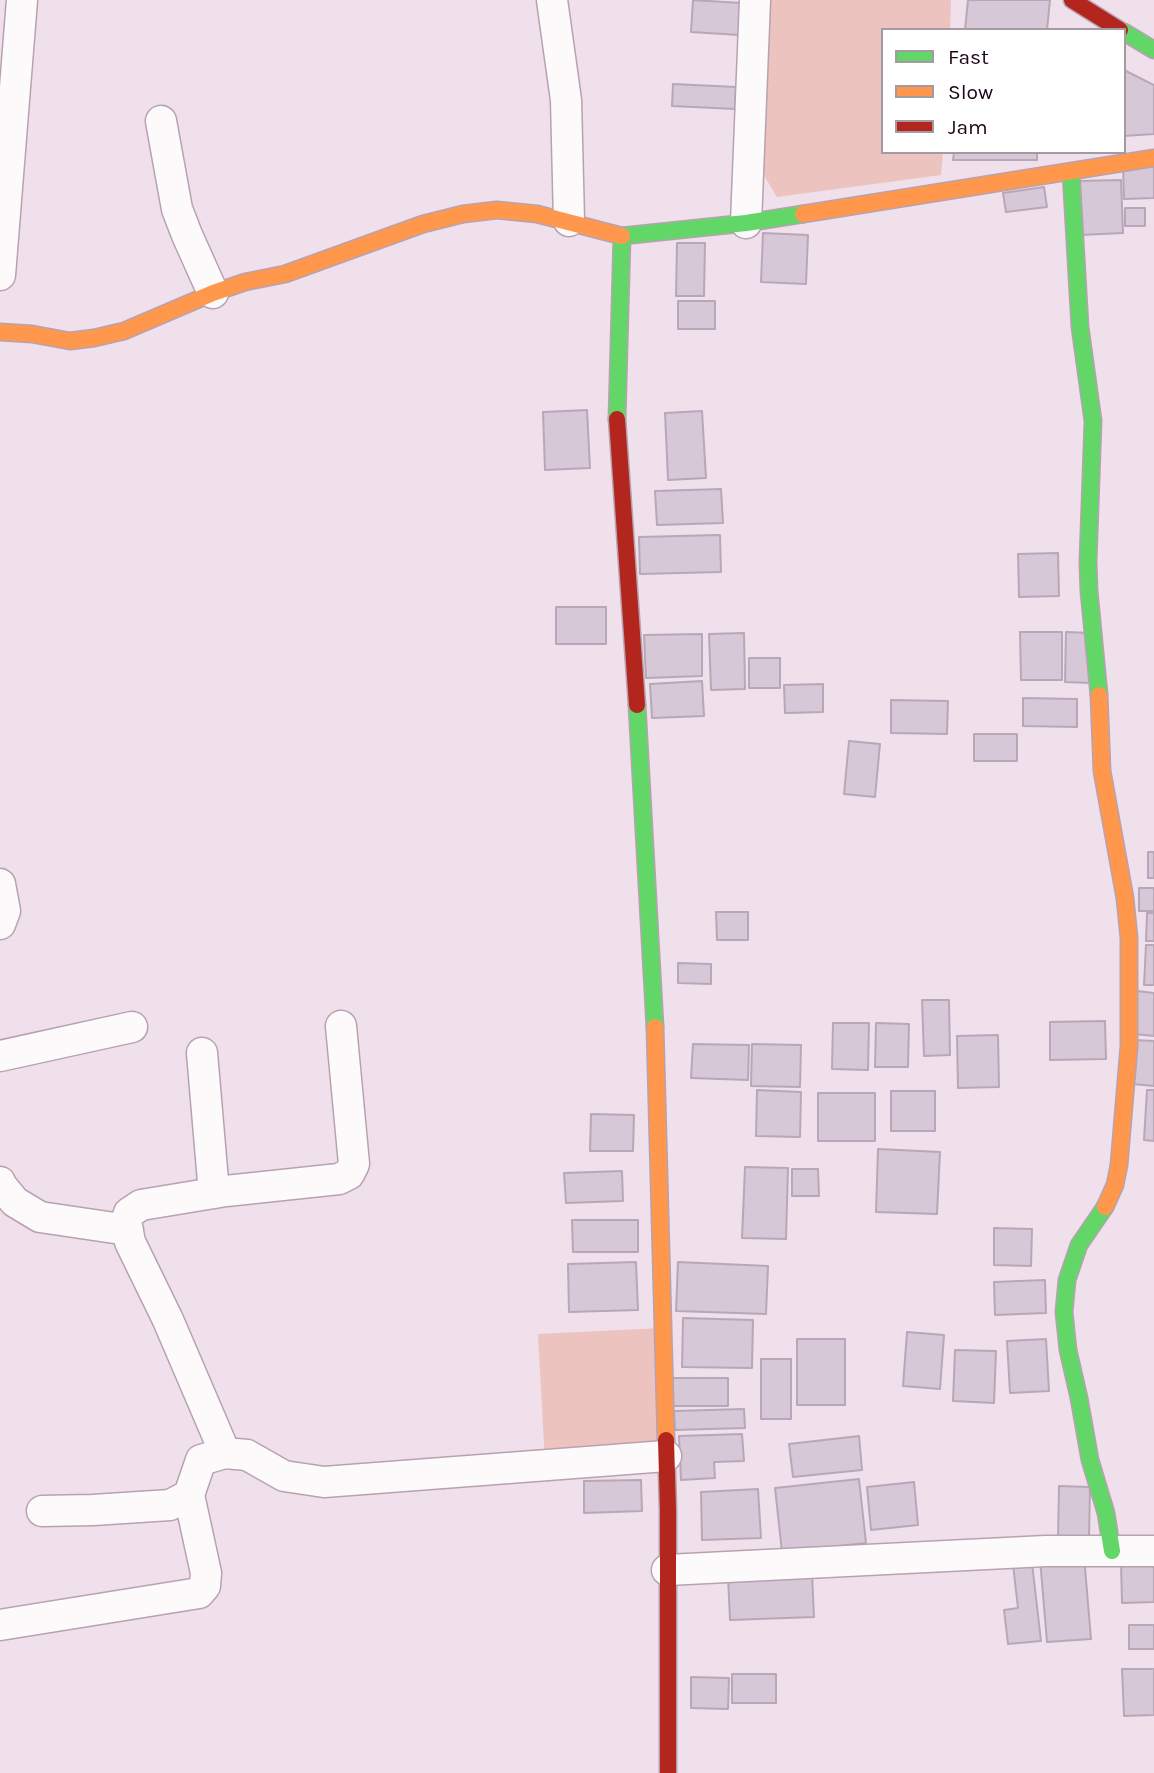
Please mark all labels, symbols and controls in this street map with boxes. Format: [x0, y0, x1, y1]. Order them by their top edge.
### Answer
legend [881, 28, 1126, 154]
text: Fast [948, 45, 989, 69]
text: Slow [948, 80, 993, 104]
text: Jam [948, 115, 988, 139]

